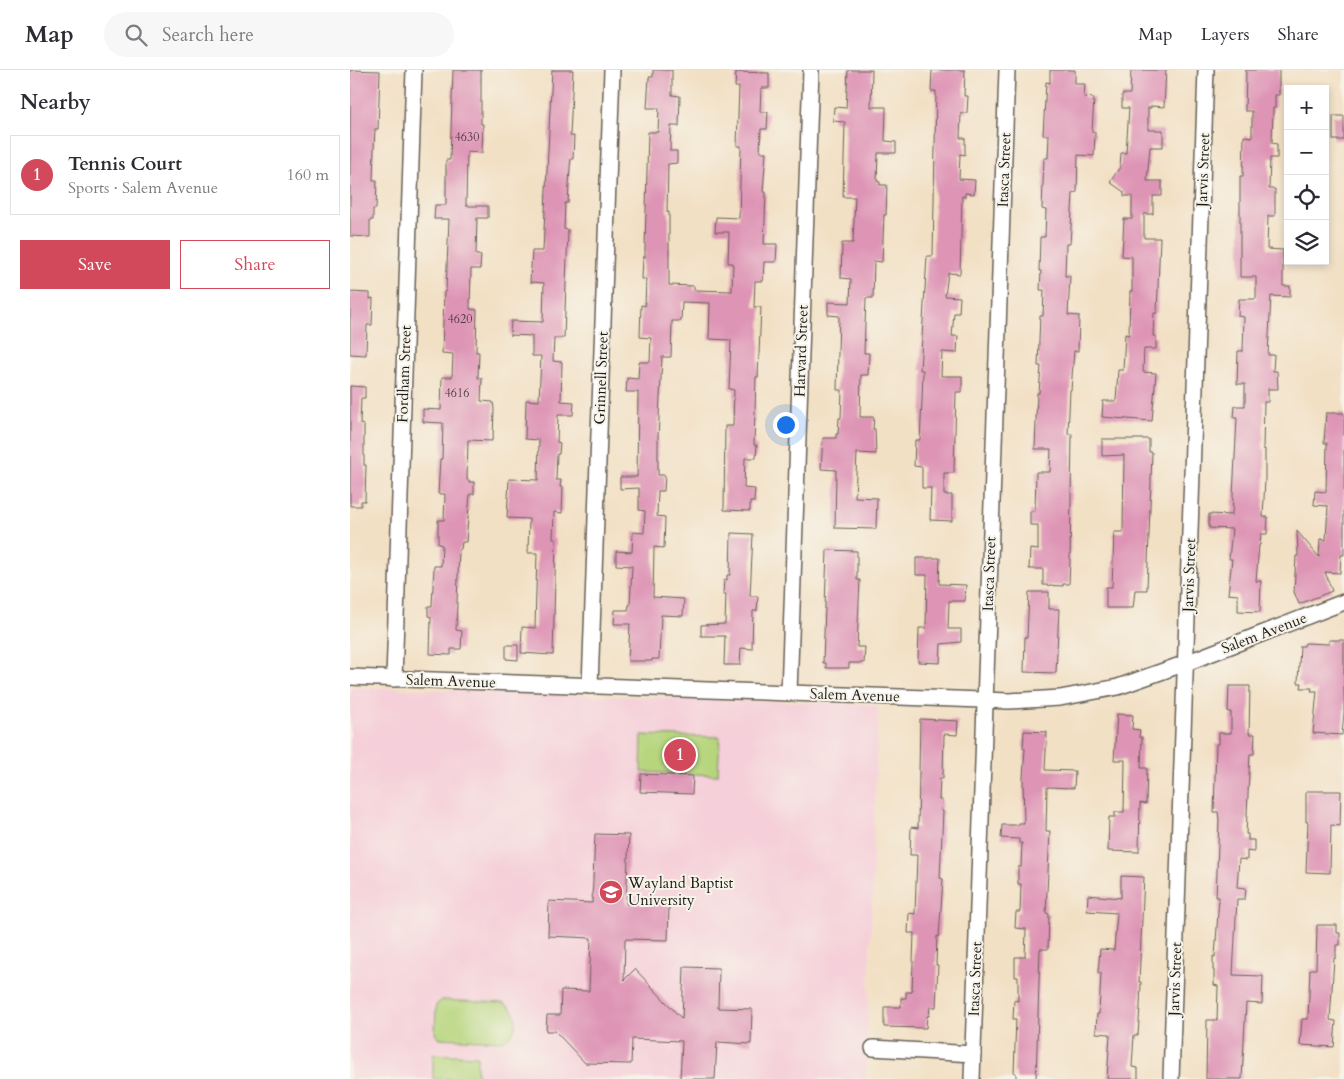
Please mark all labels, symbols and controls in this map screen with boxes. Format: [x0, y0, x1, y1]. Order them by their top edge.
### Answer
search box [104, 12, 454, 57]
text: Map [25, 18, 74, 51]
icon: search [122, 21, 150, 49]
text: Search here [162, 22, 254, 48]
text: Map [1138, 22, 1173, 47]
text: Layers [1201, 22, 1250, 47]
text: Share [1278, 22, 1319, 47]
map controls [1284, 85, 1329, 265]
button: + [1284, 85, 1329, 130]
text: Nearby [20, 88, 91, 117]
house number: 4630 [455, 129, 479, 145]
button: − [1284, 130, 1329, 175]
street label: Itasca Street [993, 132, 1015, 208]
street label: Jarvis Street [1192, 132, 1214, 209]
text: Tennis Court [68, 151, 182, 177]
text: 1 [33, 164, 41, 186]
text: 160 m [287, 164, 329, 186]
button: locate [1284, 175, 1329, 220]
text: Sports · Salem Avenue [68, 177, 218, 199]
button: layers [1284, 220, 1329, 265]
button: Save [20, 240, 170, 289]
button: Share [180, 240, 330, 289]
street label: Harvard Street [789, 304, 813, 397]
house number: 4620 [448, 311, 472, 327]
street label: Fordham Street [392, 325, 416, 423]
street label: Grinnell Street [589, 331, 613, 425]
house number: 4616 [445, 385, 469, 401]
your location [773, 412, 799, 438]
street label: Itasca Street [978, 536, 1000, 612]
street label: Jarvis Street [1178, 537, 1200, 614]
street label: Salem Avenue [1218, 607, 1310, 658]
street label: Salem Avenue [406, 669, 496, 693]
street label: Salem Avenue [810, 683, 900, 707]
pin: 1 [664, 736, 696, 774]
place label: Wayland Baptist University [627, 873, 733, 910]
school or university icon: Wayland Baptist University [598, 879, 624, 905]
street label: Itasca Street [964, 941, 986, 1017]
street label: Jarvis Street [1164, 941, 1186, 1018]

